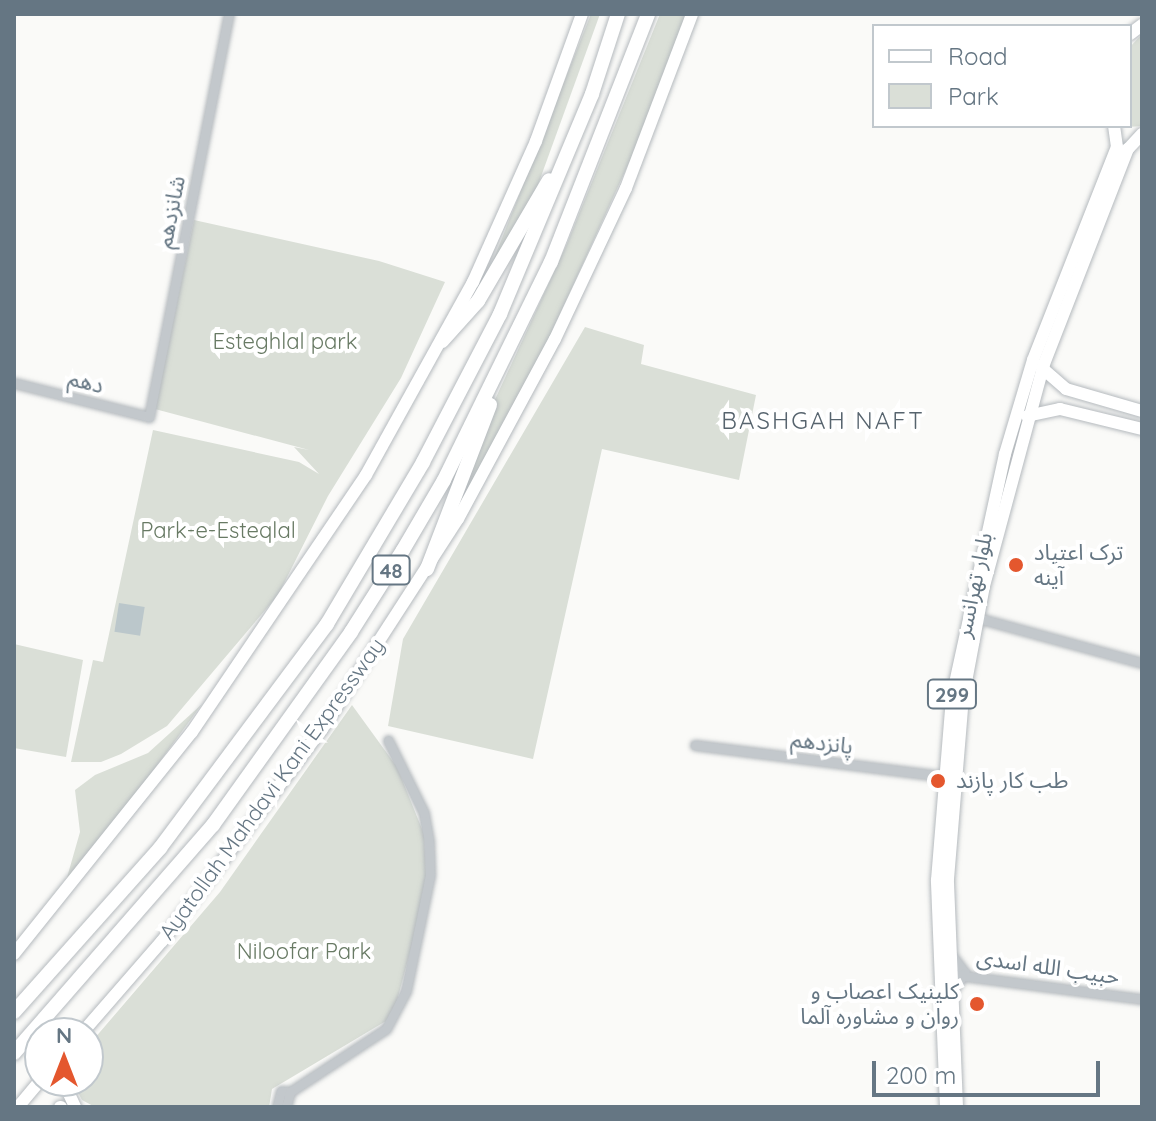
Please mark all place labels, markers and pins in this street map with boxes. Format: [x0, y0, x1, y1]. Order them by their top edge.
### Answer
place label: ترک اعتیاد آینه [1034, 539, 1123, 590]
marker: ترک اعتیاد آینه [1005, 554, 1027, 576]
place label: طب کار پازند [956, 768, 1069, 794]
marker: طب کار پازند [927, 770, 949, 792]
place label: کلینیک اعصاب و روان و مشاوره آلما [800, 978, 959, 1030]
marker: کلینیک اعصاب و روان و مشاوره آلما [966, 993, 988, 1015]

